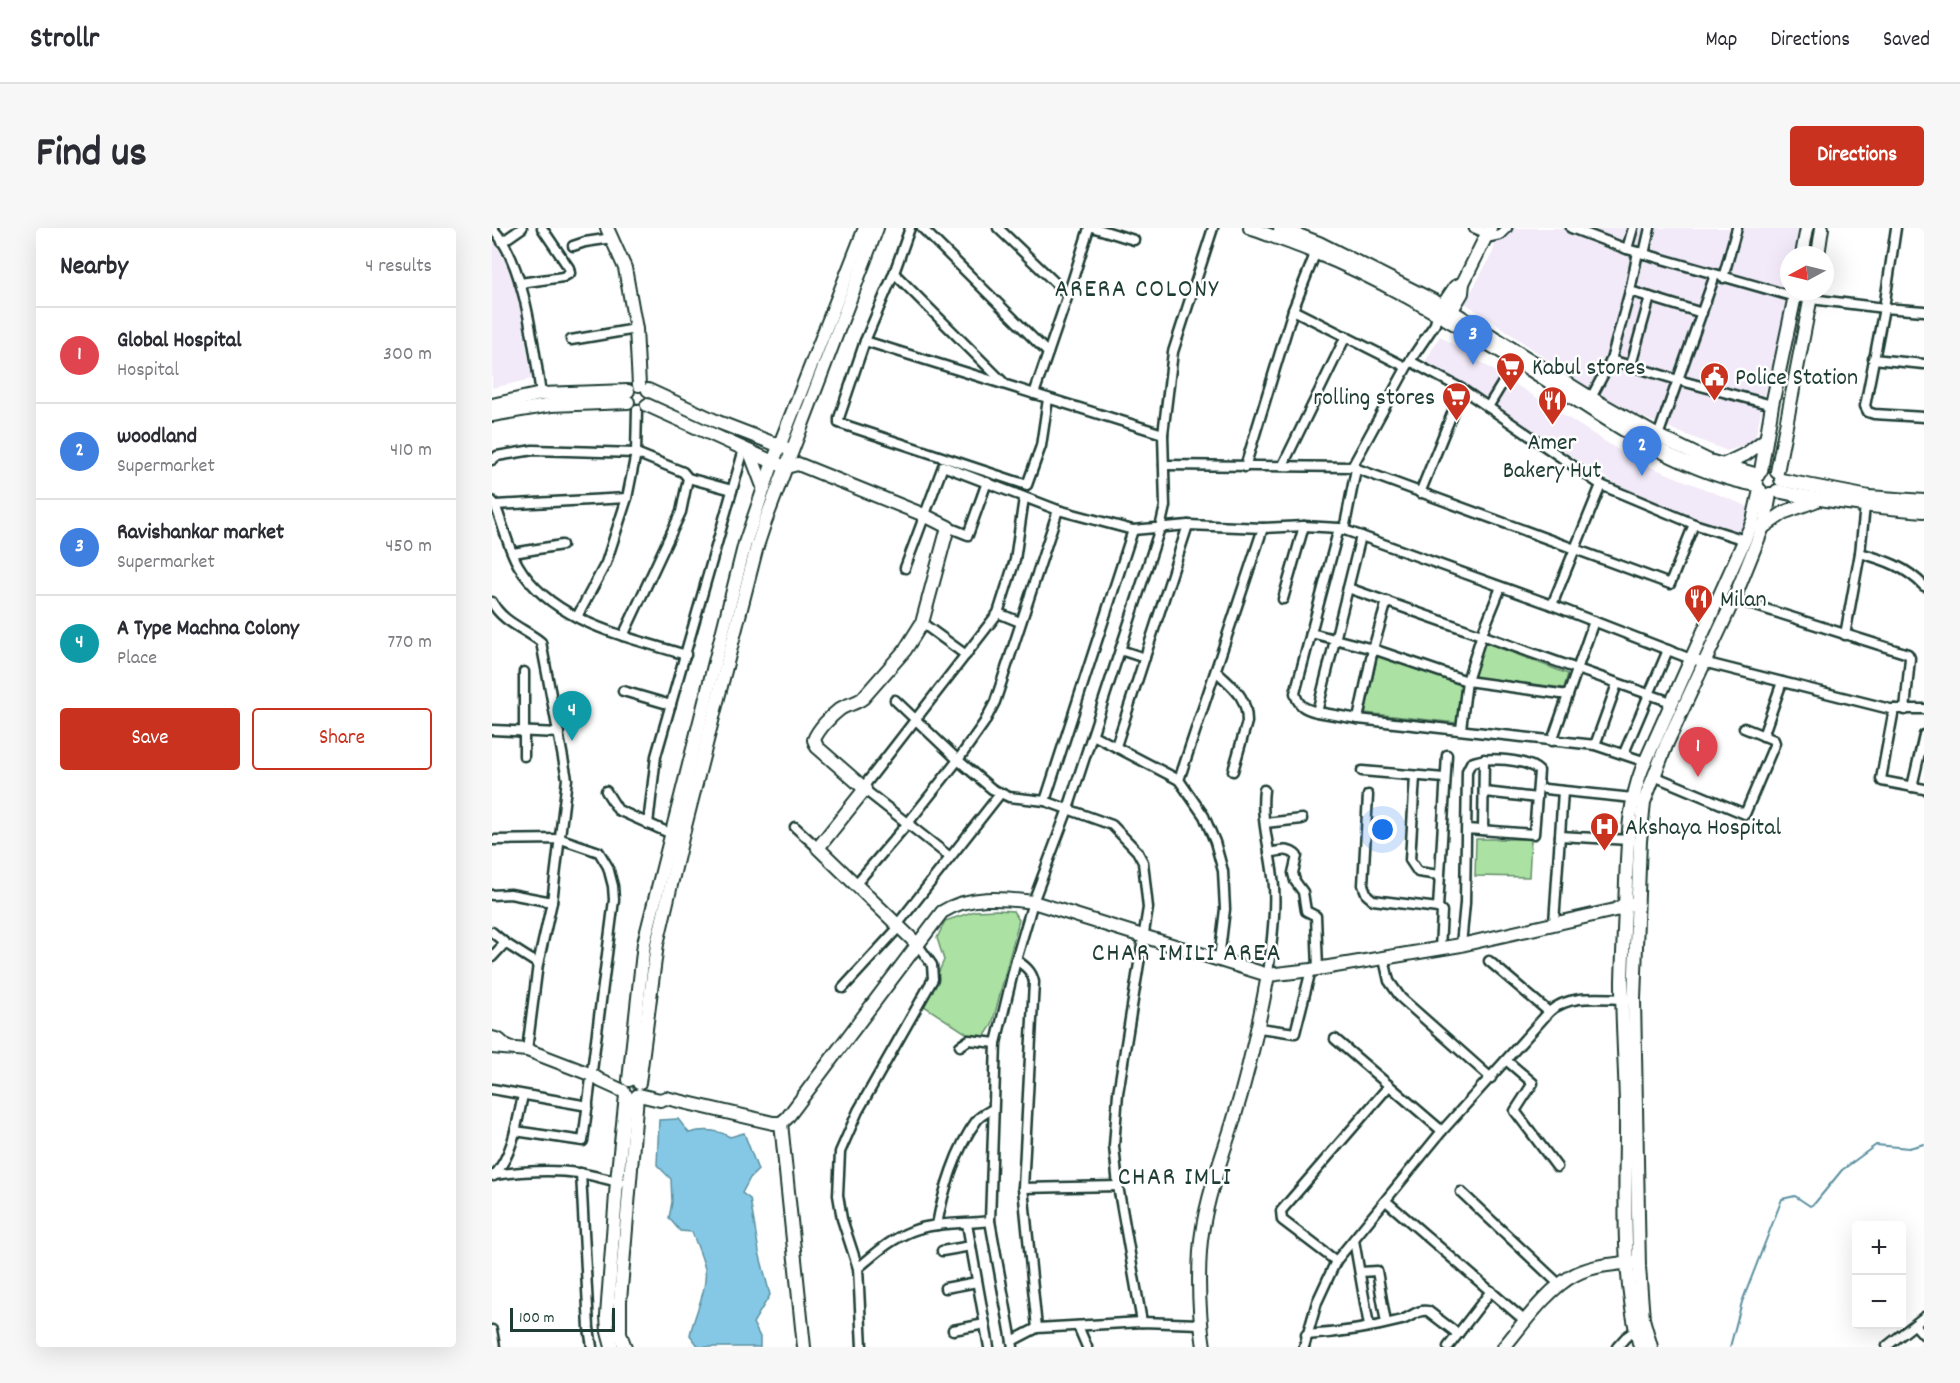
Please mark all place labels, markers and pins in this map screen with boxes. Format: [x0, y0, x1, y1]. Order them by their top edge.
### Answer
pin: 3 [1454, 316, 1492, 365]
supermarket icon: Kabul stores [1495, 350, 1527, 392]
place label: Kabul stores [1532, 352, 1646, 386]
public building icon: Police Station [1698, 360, 1730, 402]
place label: Police Station [1735, 362, 1858, 396]
supermarket icon: rolling stores [1440, 380, 1472, 422]
place label: rolling stores [1313, 382, 1435, 416]
restaurant icon: Amer Bakery Hut [1536, 384, 1568, 426]
pin: 2 [1622, 426, 1662, 476]
place label: Amer Bakery Hut [1503, 427, 1601, 489]
restaurant icon: Milan [1683, 582, 1715, 624]
place label: Milan [1720, 584, 1767, 618]
pin: 4 [552, 692, 592, 741]
pin: 1 [1678, 728, 1718, 777]
hospital icon: Akshaya Hospital [1588, 810, 1620, 852]
place label: Akshaya Hospital [1625, 812, 1781, 846]

